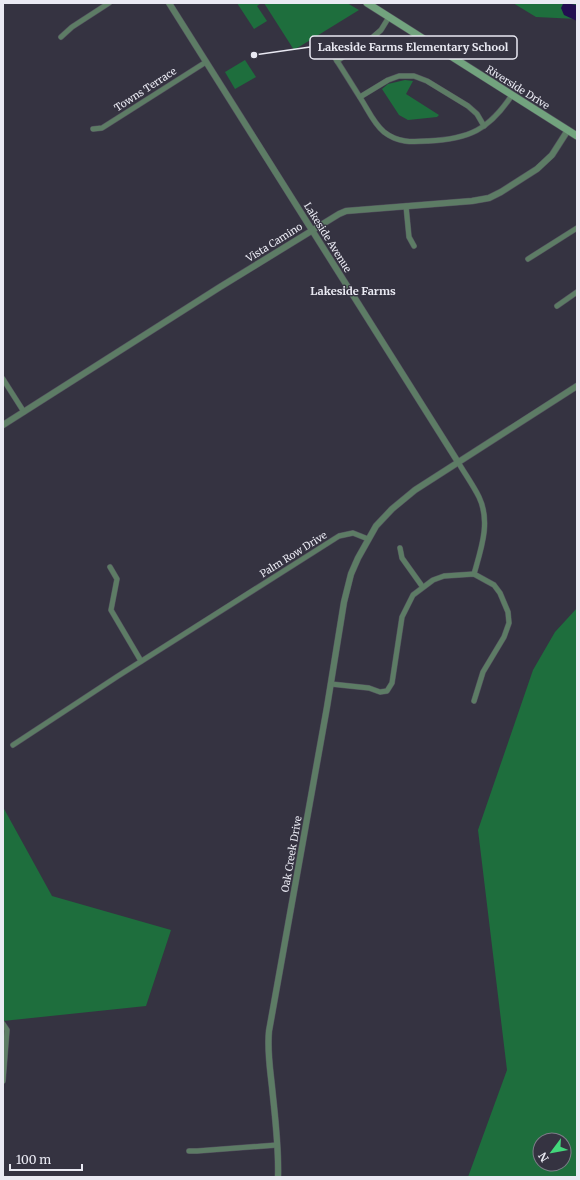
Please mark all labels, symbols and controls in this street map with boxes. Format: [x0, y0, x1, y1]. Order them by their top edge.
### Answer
callout: Lakeside Farms Elementary School [310, 36, 517, 59]
text: Lakeside Farms Elementary School [318, 40, 509, 54]
street label: Riverside Drive [483, 63, 552, 112]
street label: Towns Terrace [112, 65, 179, 114]
street label: Lakeside Avenue [301, 200, 354, 275]
street label: Vista Camino [243, 220, 305, 265]
district label: Lakeside Farms [310, 284, 396, 298]
street label: Palm Row Drive [257, 529, 329, 580]
street label: Oak Creek Drive [278, 815, 305, 893]
north arrow [532, 1132, 572, 1172]
scale bar [10, 1146, 82, 1172]
text: N [535, 1150, 552, 1165]
text: 100 m [16, 1152, 51, 1167]

